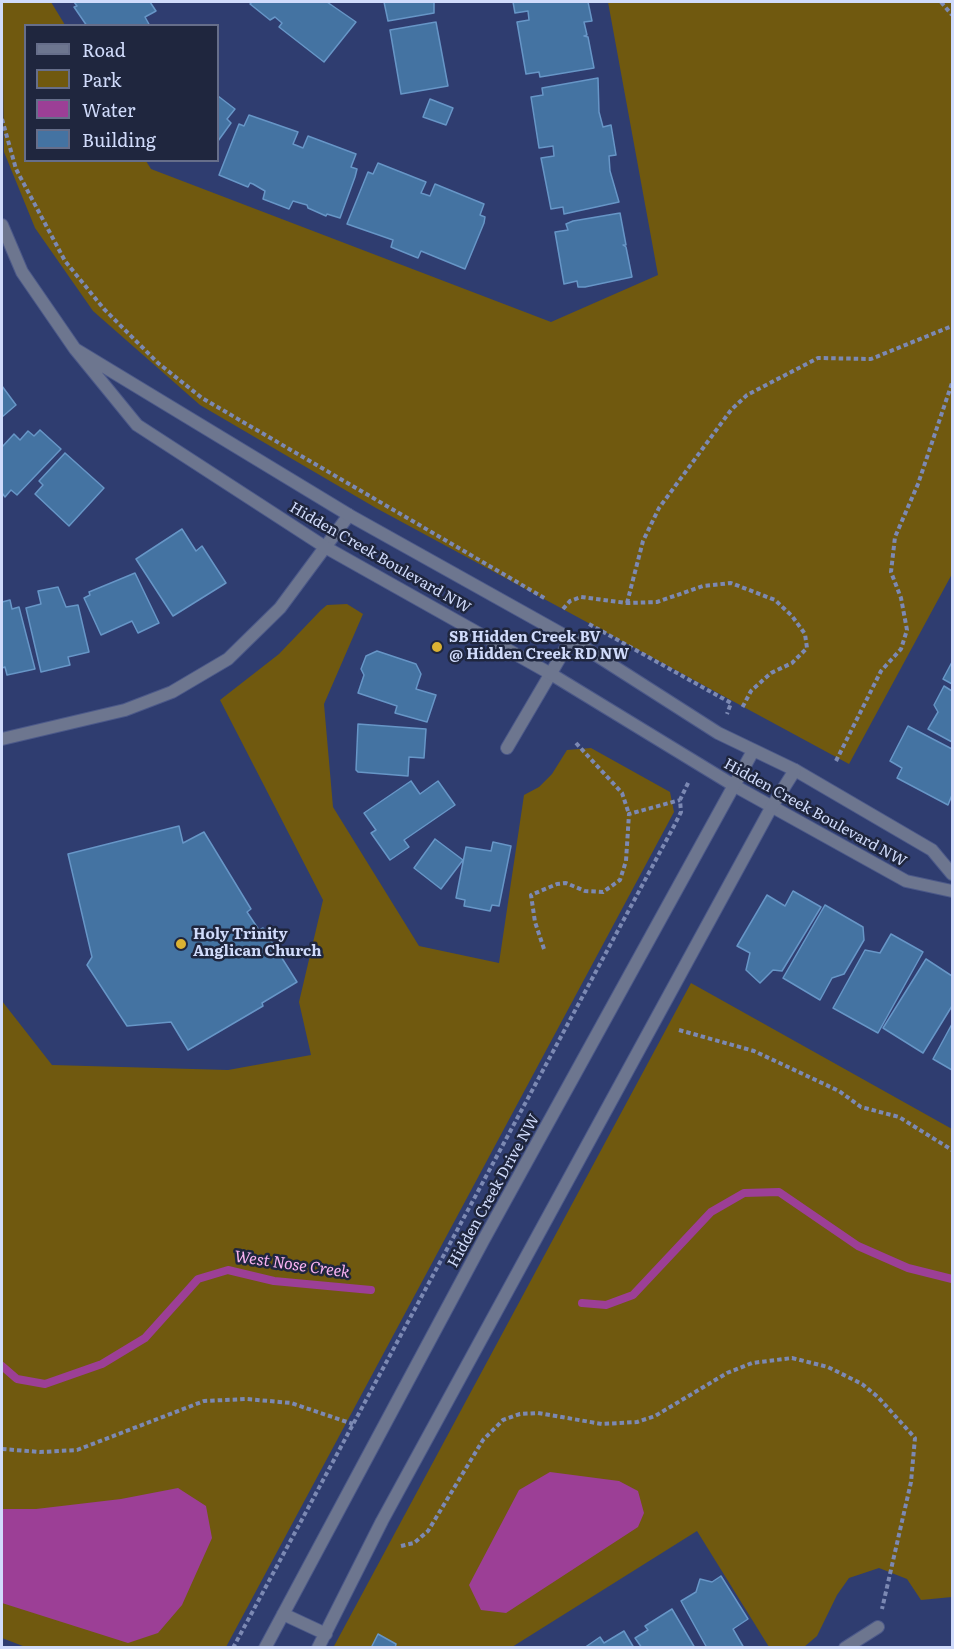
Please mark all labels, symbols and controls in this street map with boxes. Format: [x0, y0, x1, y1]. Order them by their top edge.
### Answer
legend [24, 24, 219, 162]
text: Road [82, 36, 126, 63]
text: Park [82, 66, 121, 93]
text: Water [82, 96, 135, 123]
text: Building [82, 126, 156, 153]
street label: Hidden Creek Boulevard NW [286, 499, 474, 617]
place label: SB Hidden Creek BV @ Hidden Creek RD NW [449, 629, 629, 664]
marker: SB Hidden Creek BV @ Hidden Creek RD NW [430, 640, 444, 654]
street label: Hidden Creek Boulevard NW [720, 755, 910, 871]
place label: Holy Trinity Anglican Church [193, 926, 322, 961]
marker: Holy Trinity Anglican Church [174, 937, 188, 951]
street label: Hidden Creek Drive NW [444, 1111, 544, 1271]
water label: West Nose Creek [233, 1247, 351, 1283]

